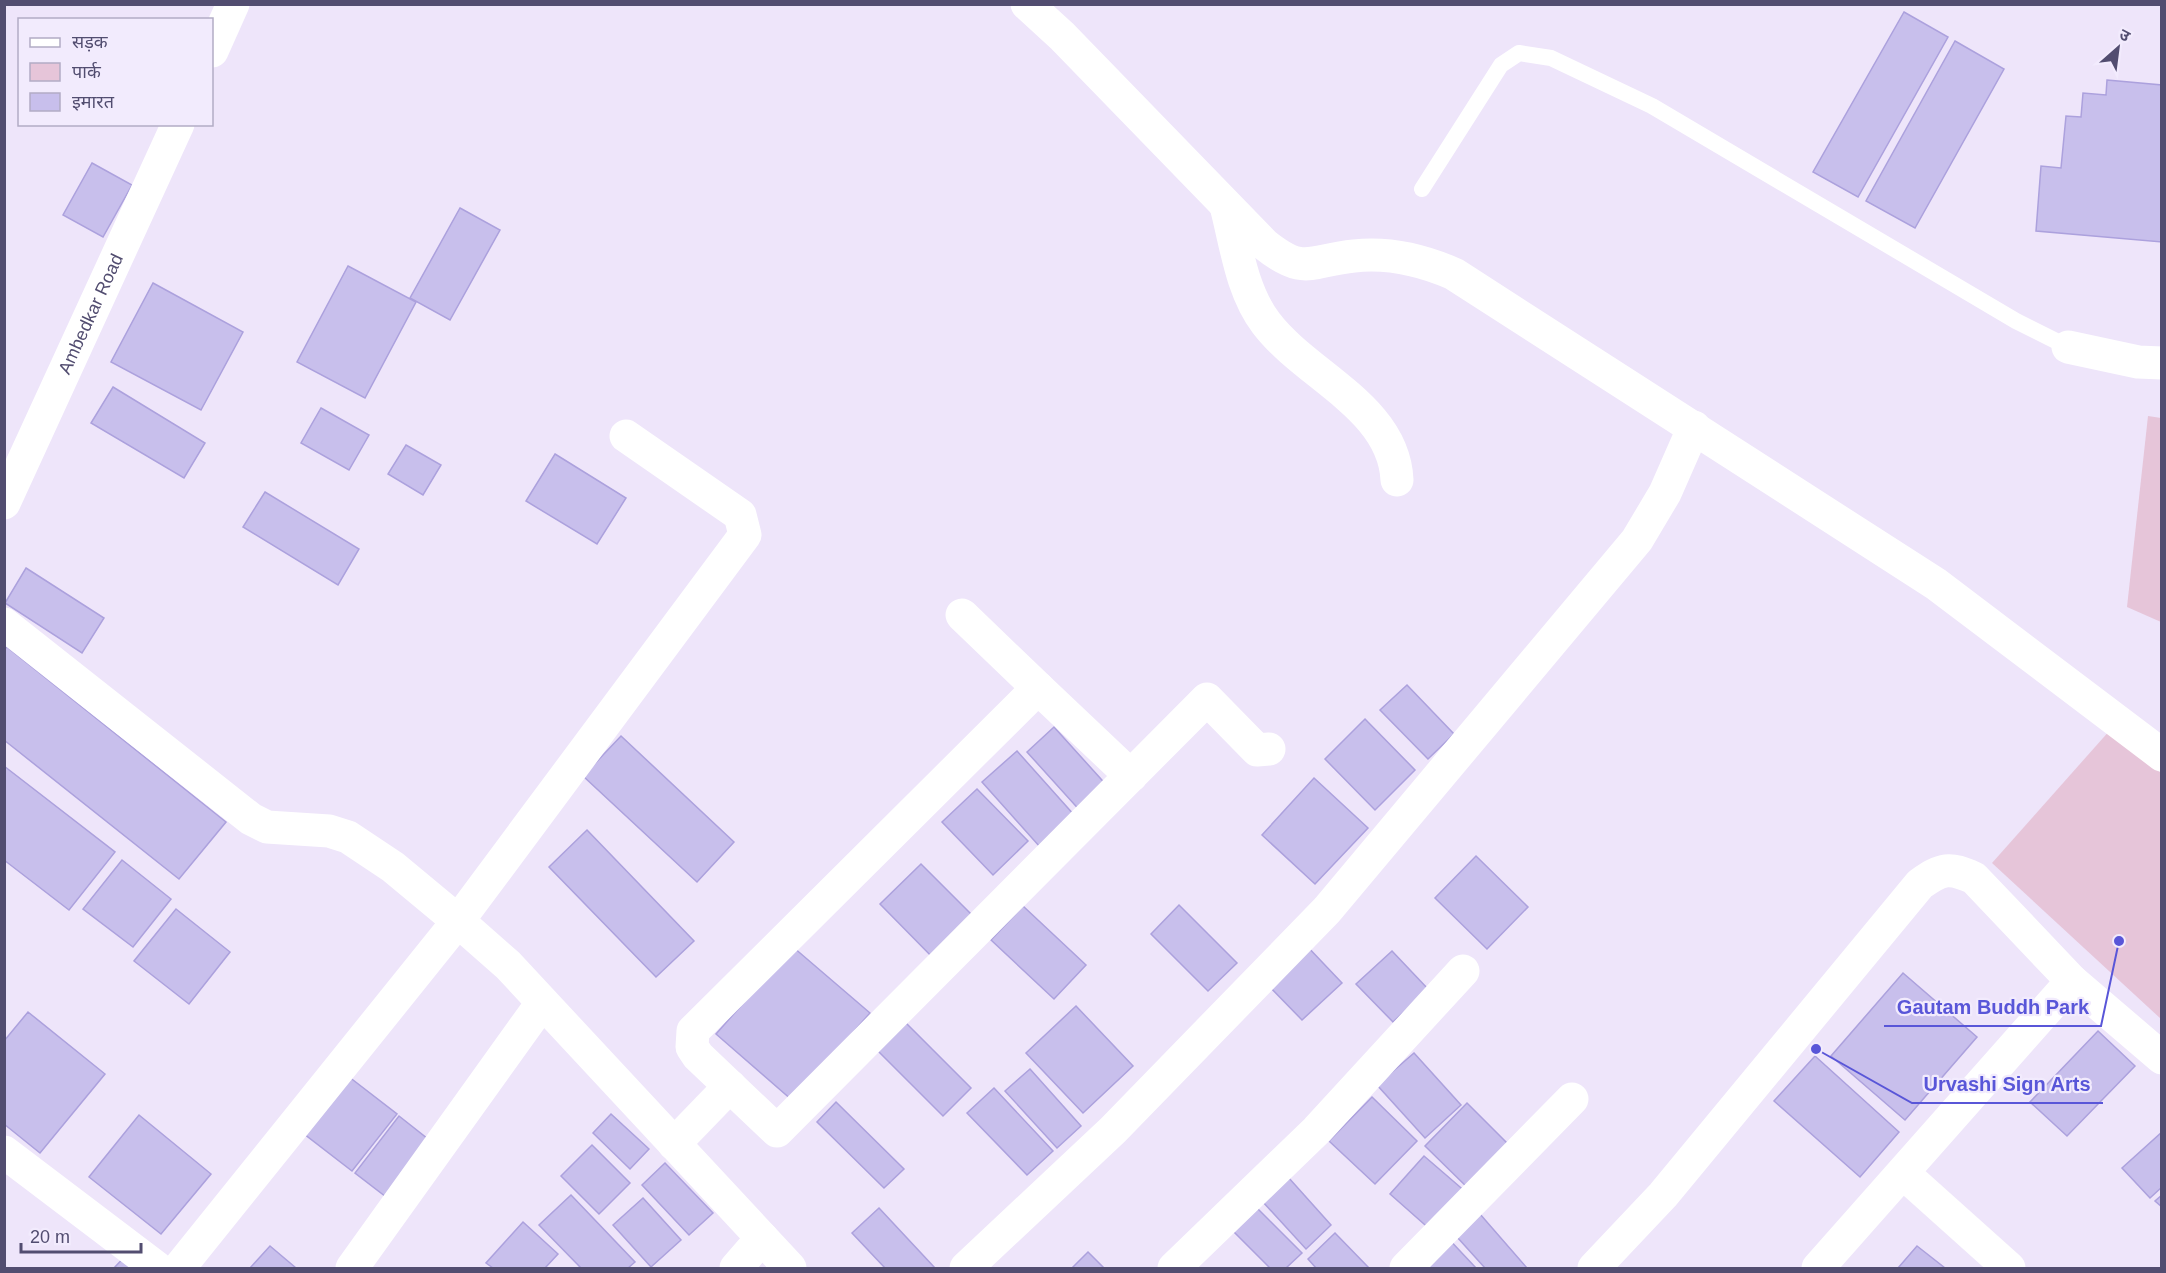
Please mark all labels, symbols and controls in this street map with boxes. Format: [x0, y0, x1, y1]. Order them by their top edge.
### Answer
legend [18, 18, 213, 126]
north arrow [2088, 18, 2148, 78]
text: उ [2117, 25, 2133, 45]
text: सड़क [72, 32, 109, 52]
text: पार्क [72, 61, 102, 82]
text: इमारत [72, 92, 115, 112]
street label: Ambedkar Road [55, 251, 127, 377]
callout: Gautam Buddh Park [1884, 988, 2101, 1026]
text: Gautam Buddh Park [1897, 996, 2090, 1018]
callout: Urvashi Sign Arts [1912, 1065, 2103, 1103]
text: Urvashi Sign Arts [1923, 1073, 2091, 1095]
scale bar [21, 1216, 141, 1254]
text: 20 m [30, 1227, 70, 1247]

